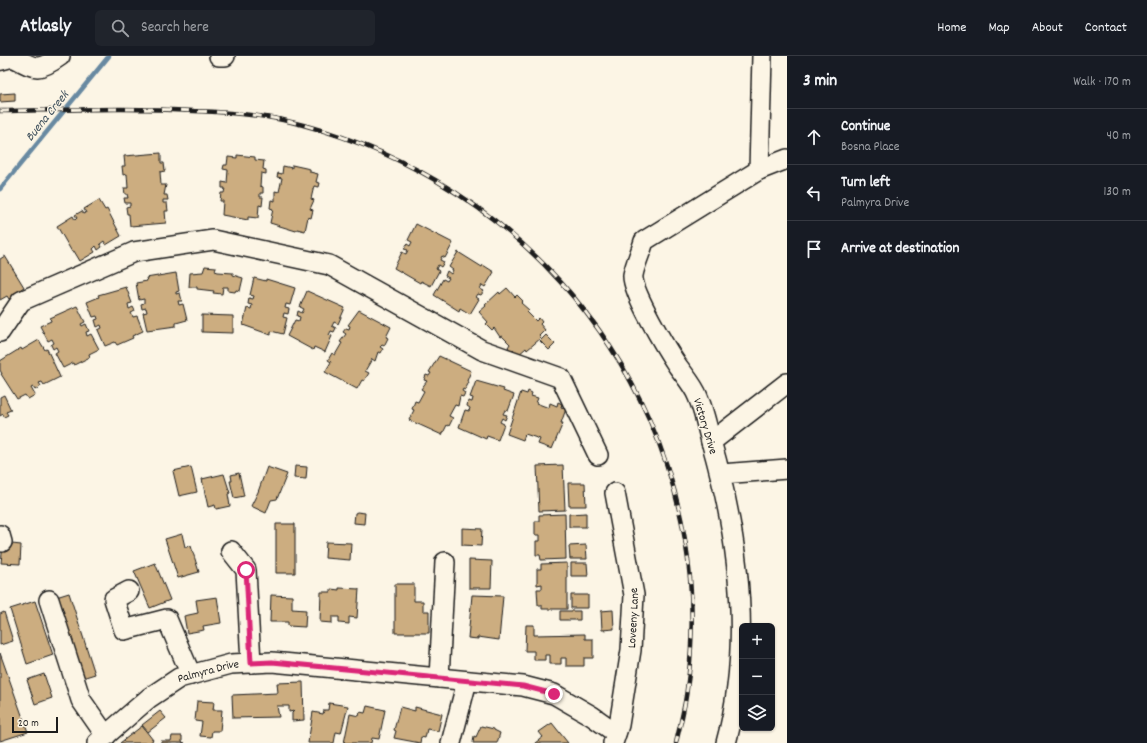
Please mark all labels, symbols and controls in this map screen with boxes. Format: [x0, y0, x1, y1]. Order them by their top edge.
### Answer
search box [95, 10, 375, 46]
text: Atlasly [20, 14, 71, 41]
icon: search [109, 17, 131, 39]
text: Search here [141, 17, 209, 39]
text: Home [937, 18, 966, 38]
text: Map [988, 18, 1010, 38]
text: About [1032, 18, 1063, 38]
text: Contact [1085, 18, 1127, 38]
text: 3 min [803, 70, 837, 94]
text: Walk · 170 m [1073, 73, 1131, 92]
water label: Buena Creek [21, 86, 75, 146]
text: Continue [841, 116, 890, 138]
icon: ahead [803, 126, 825, 148]
text: 40 m [1107, 127, 1131, 146]
text: Bosna Place [841, 138, 900, 157]
text: Turn left [841, 172, 890, 194]
icon: left [803, 182, 825, 204]
text: 130 m [1103, 183, 1131, 202]
text: Palmyra Drive [841, 194, 909, 213]
icon: arrive [803, 238, 825, 260]
text: Arrive at destination [841, 238, 959, 260]
street label: Victory Drive [688, 396, 721, 457]
route start [237, 561, 255, 579]
street label: Loveeny Lane [624, 586, 644, 649]
map controls [739, 623, 775, 731]
button: + [739, 623, 775, 659]
street label: Palmyra Drive [176, 657, 239, 688]
button: − [739, 659, 775, 695]
route end [545, 685, 563, 703]
button: layers [739, 695, 775, 731]
scale bar [12, 715, 58, 734]
text: 20 m [18, 716, 39, 732]

